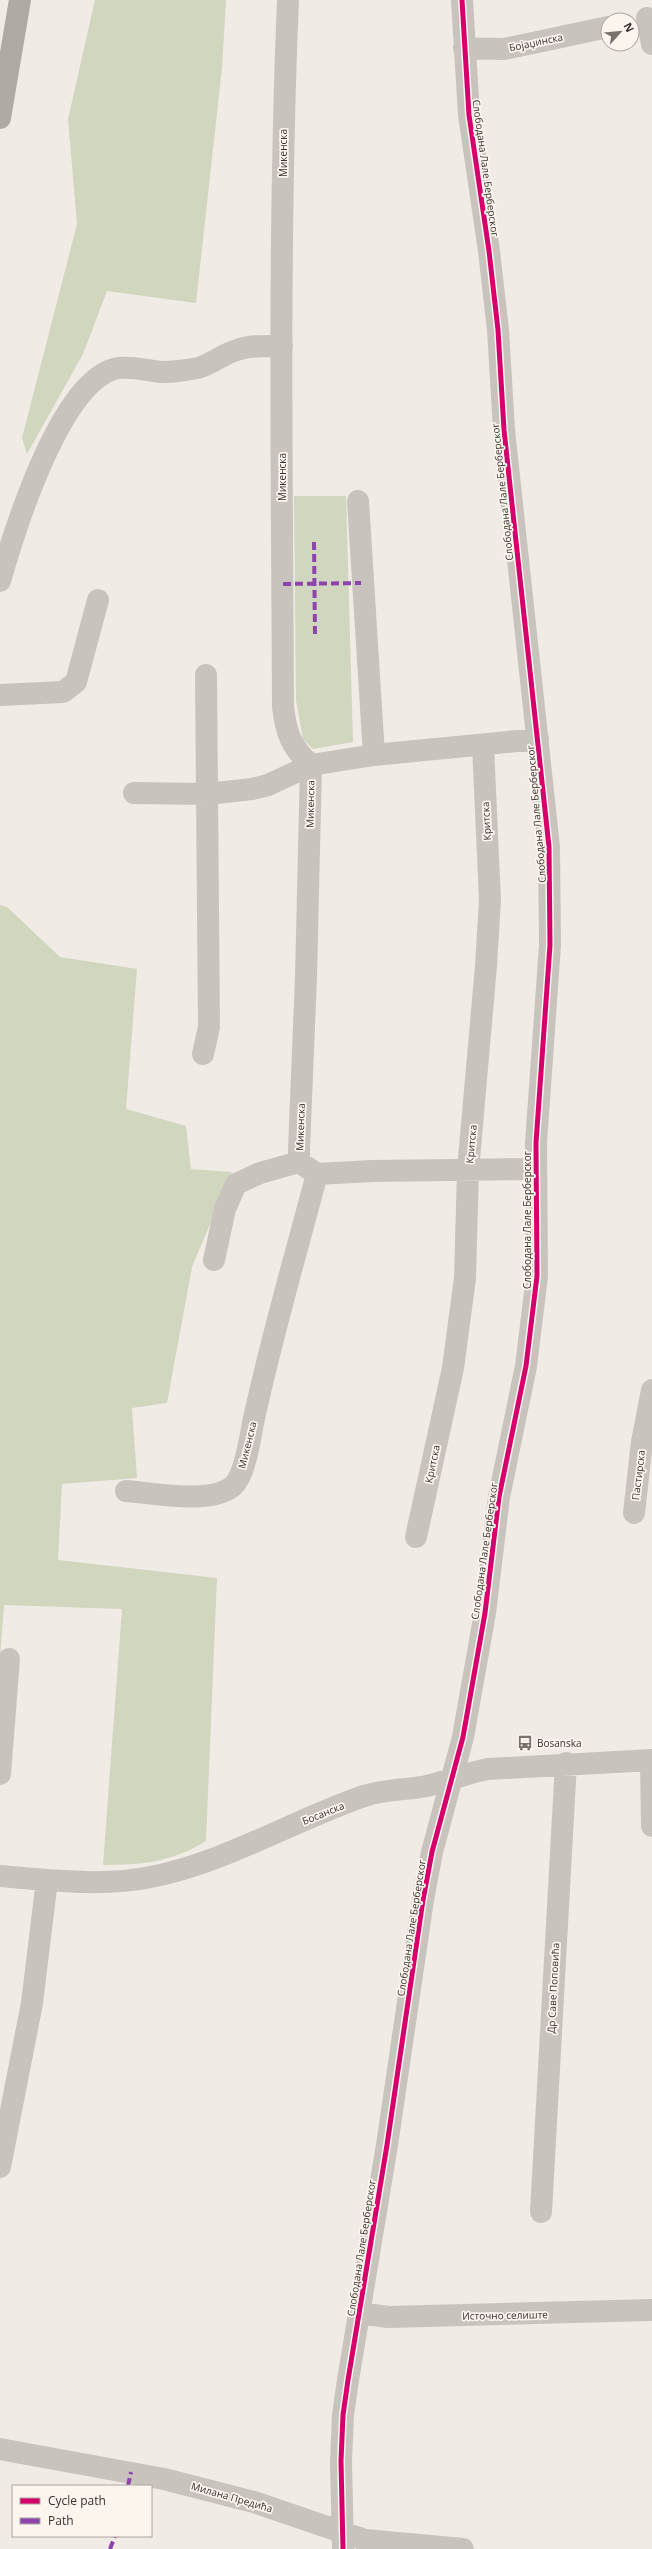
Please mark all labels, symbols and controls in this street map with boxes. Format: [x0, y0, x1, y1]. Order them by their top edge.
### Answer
north arrow [600, 12, 640, 52]
text: N [621, 20, 638, 35]
street label: Бојаџинска [508, 29, 564, 55]
street label: Слободана Лале Берберског [469, 99, 503, 238]
street label: Микенска [276, 129, 290, 177]
street label: Слободана Лале Берберског [488, 422, 516, 561]
street label: Микенска [275, 453, 289, 501]
street label: Слободана Лале Берберског [523, 744, 549, 883]
street label: Микенска [303, 780, 317, 828]
street label: Критска [478, 801, 494, 841]
street label: Микенска [292, 1103, 308, 1151]
street label: Критска [462, 1124, 480, 1164]
street label: Слободана Лале Берберског [520, 1150, 534, 1289]
street label: Микенска [234, 1420, 260, 1470]
street label: Критска [421, 1444, 443, 1484]
street label: Пастирска [628, 1449, 648, 1501]
street label: Слободана Лале Берберског [467, 1481, 501, 1620]
bus stop icon: Bosanska [516, 1734, 534, 1752]
place label: Bosanska [537, 1736, 582, 1750]
street label: Босанска [300, 1798, 346, 1828]
street label: Слободана Лале Берберског [393, 1858, 429, 1997]
street label: Др Саве Поповића [544, 1942, 562, 2034]
street label: Слободана Лале Берберског [343, 2178, 379, 2317]
street label: Источно селиште [462, 2307, 548, 2323]
street label: Милана Предића [190, 2479, 274, 2515]
legend [12, 2485, 152, 2537]
text: Cycle path [48, 2492, 106, 2509]
text: Path [48, 2512, 74, 2529]

